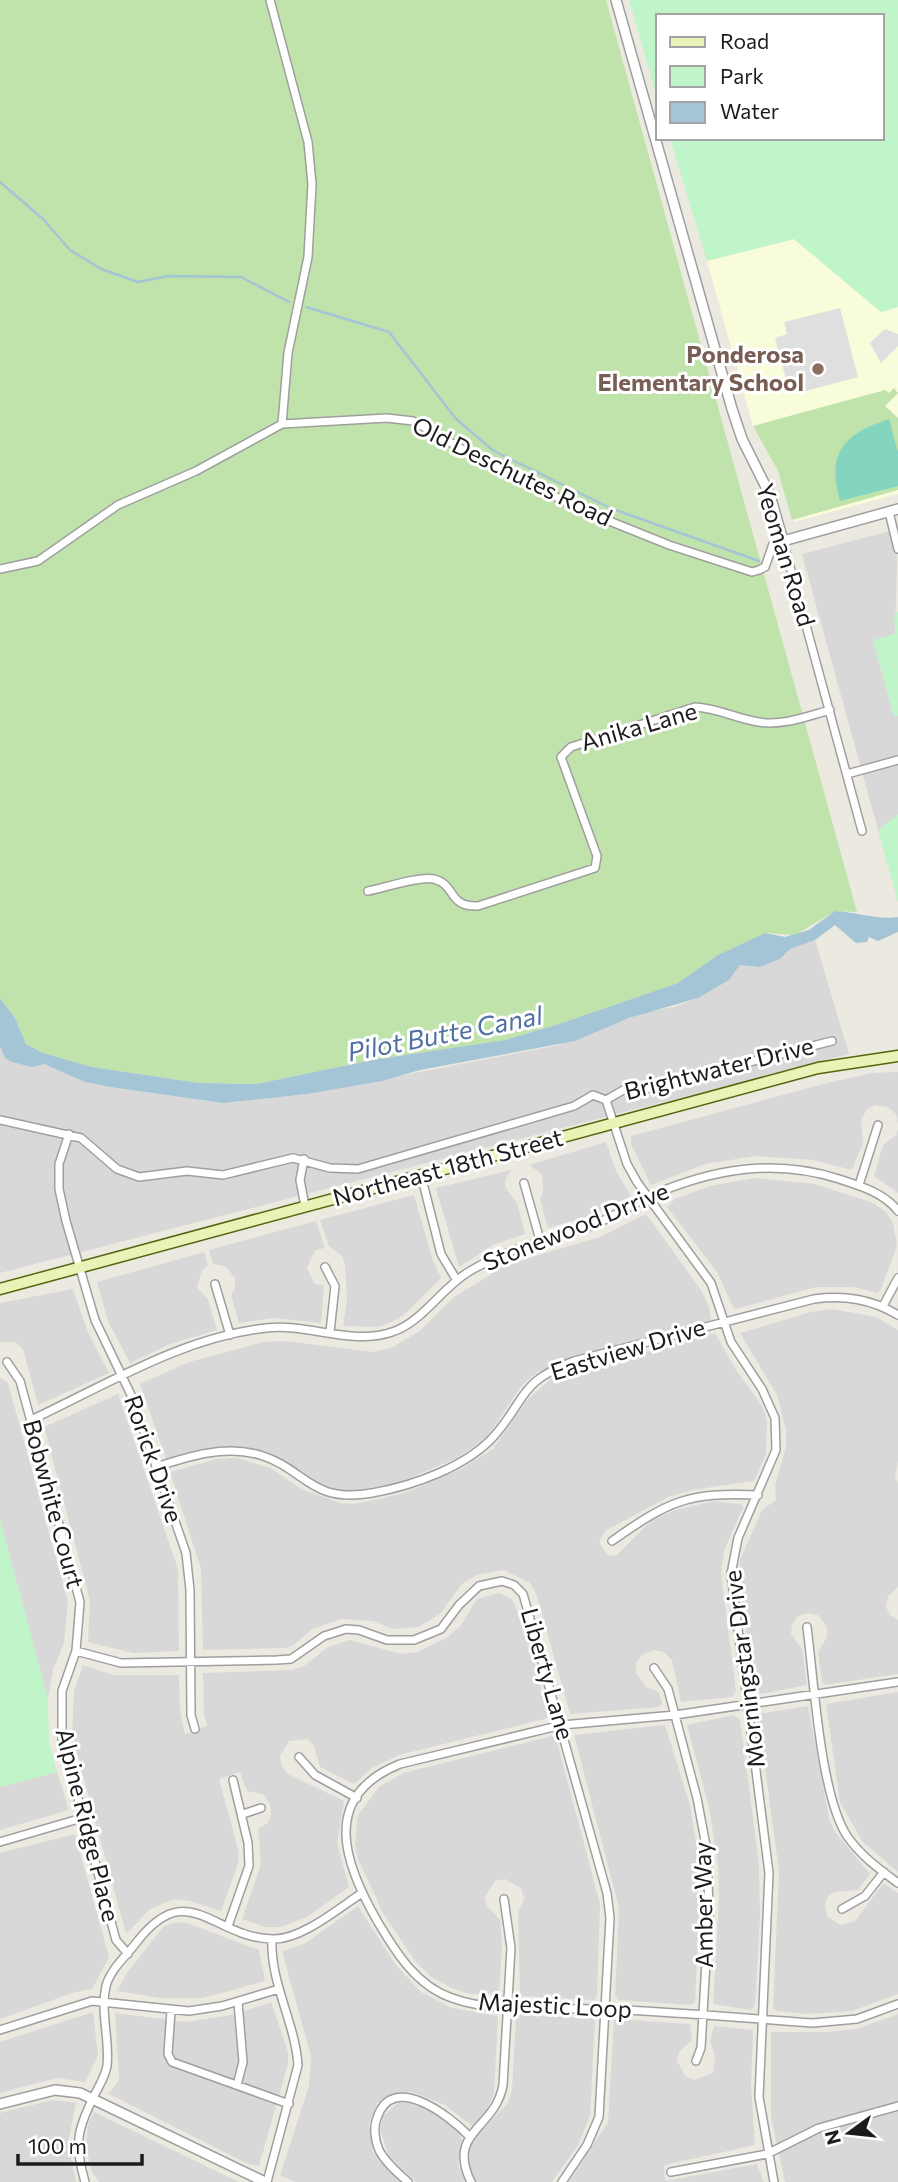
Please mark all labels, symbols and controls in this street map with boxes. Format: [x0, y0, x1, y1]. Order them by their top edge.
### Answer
legend [656, 14, 884, 140]
text: Road [720, 28, 769, 53]
text: Park [720, 63, 764, 88]
text: Water [720, 98, 779, 123]
place label: Ponderosa Elementary School [597, 339, 804, 396]
marker: Ponderosa Elementary School [810, 361, 826, 377]
street label: Old Deschutes Road [408, 410, 617, 532]
street label: Yeoman Road [751, 479, 822, 630]
street label: Anika Lane [577, 695, 700, 756]
water label: Pilot Butte Canal [345, 998, 546, 1067]
street label: Brightwater Drive [621, 1030, 816, 1105]
street label: Northeast 18th Street [329, 1122, 566, 1211]
street label: Stonewood Drrive [478, 1175, 672, 1276]
street label: Eastview Drive [547, 1311, 708, 1386]
street label: Rorick Drive [119, 1391, 190, 1526]
street label: Bobwhite Court [18, 1416, 91, 1591]
street label: Morningstar Drive [717, 1569, 770, 1770]
street label: Liberty Lane [516, 1604, 581, 1743]
street label: Alpine Ridge Place [50, 1725, 127, 1924]
street label: Amber Way [687, 1842, 718, 1969]
street label: Majestic Loop [477, 1986, 633, 2023]
north arrow [814, 2098, 884, 2168]
scale bar [18, 2122, 142, 2166]
text: N [819, 2128, 845, 2147]
text: 100 m [28, 2133, 87, 2158]

